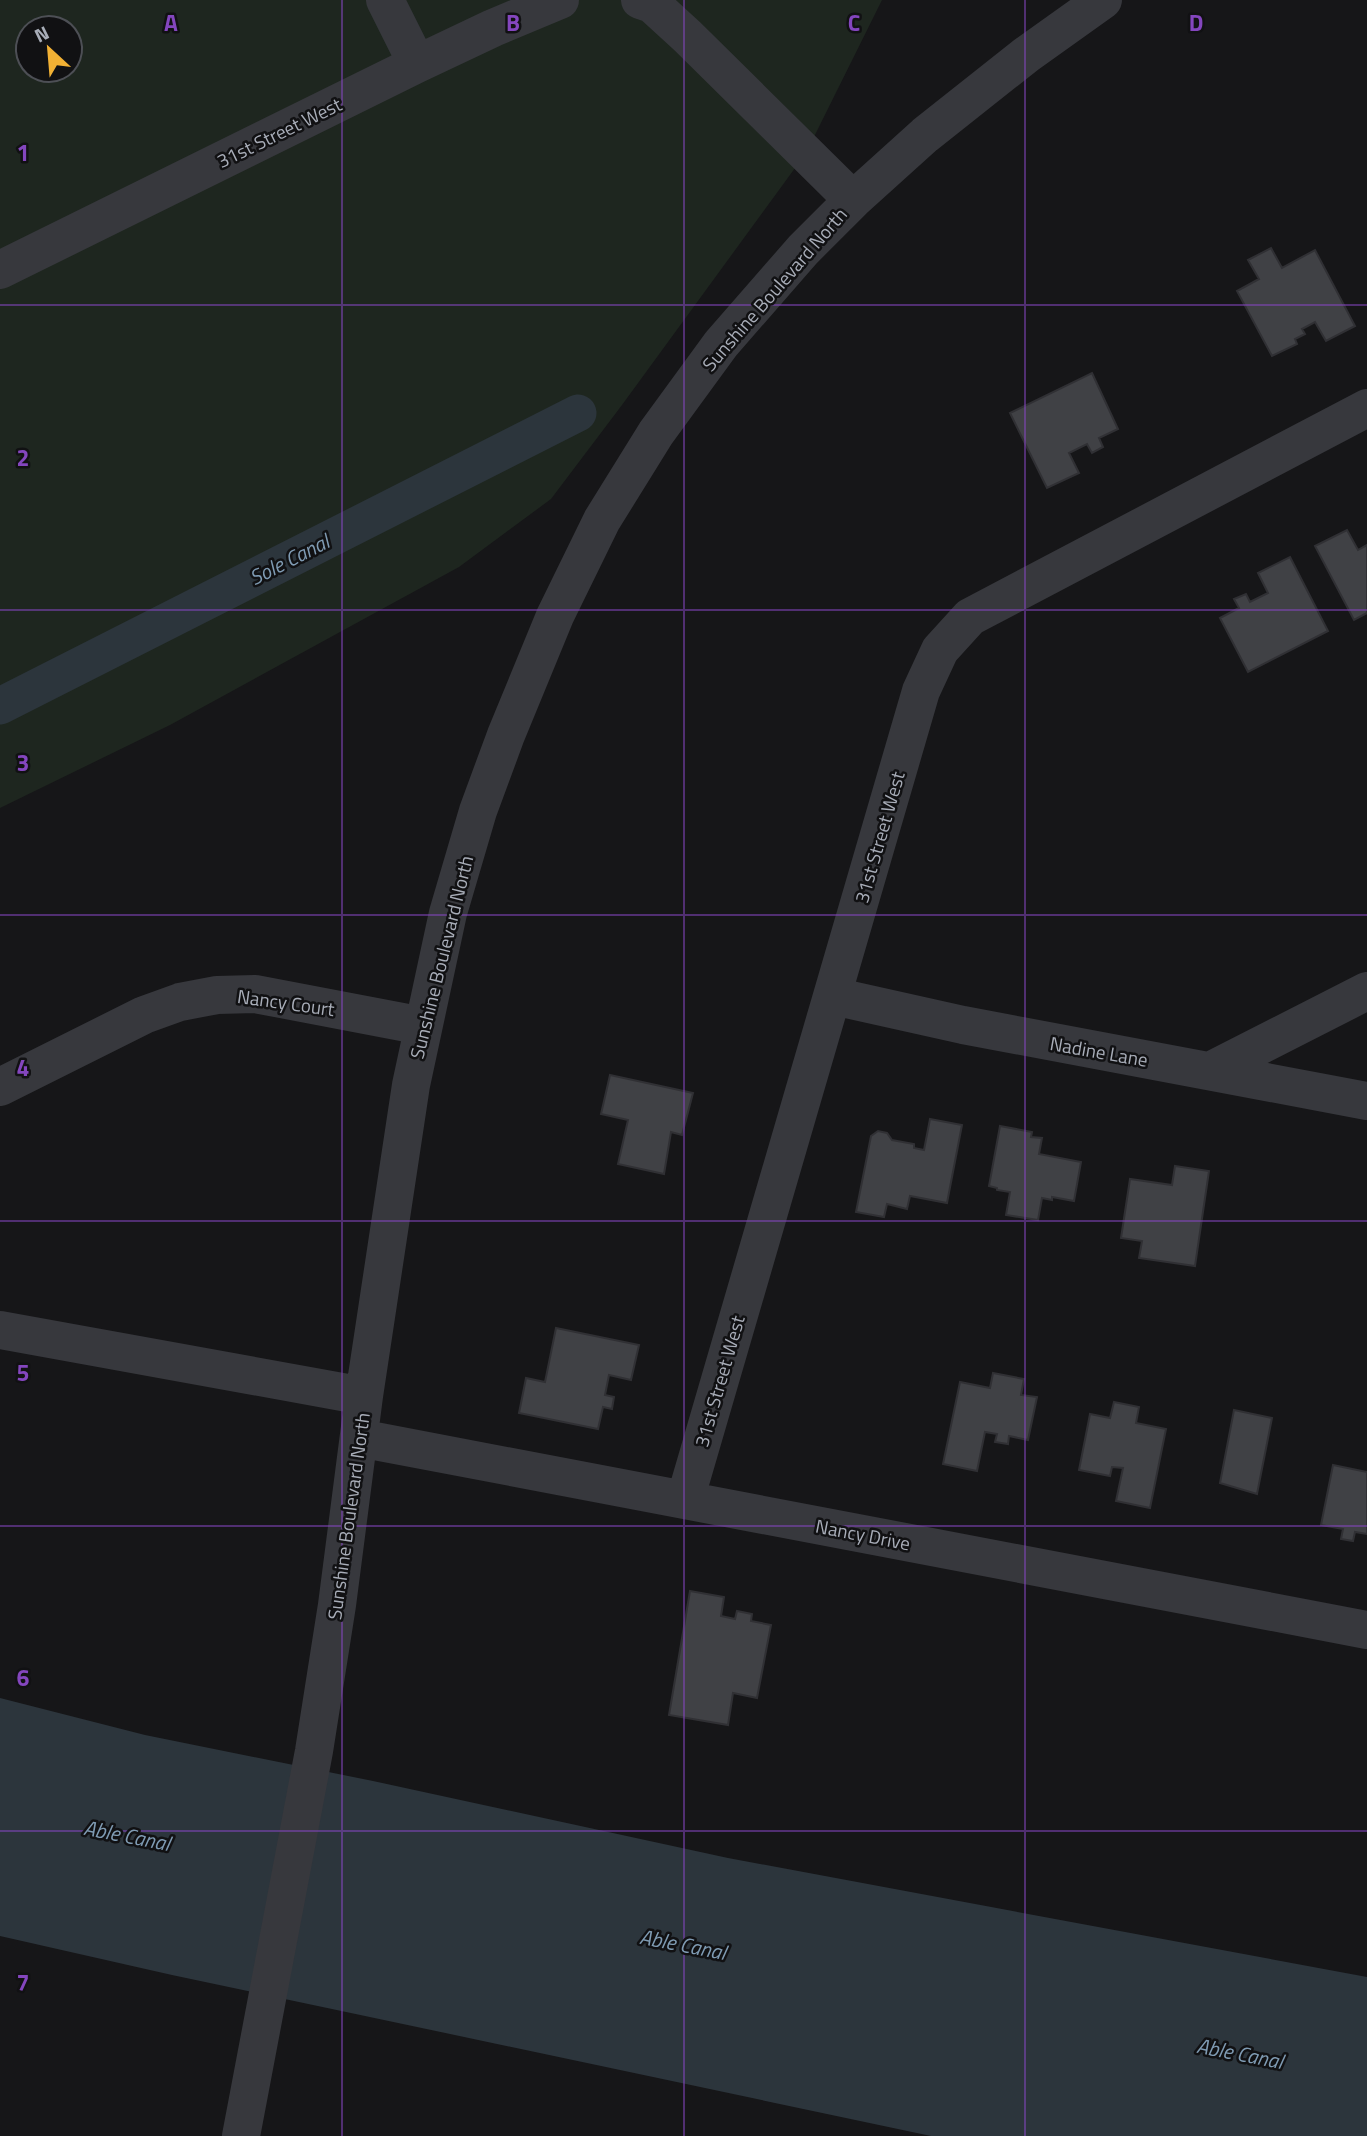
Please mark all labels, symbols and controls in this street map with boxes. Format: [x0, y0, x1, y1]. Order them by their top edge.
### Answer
text: A [164, 5, 178, 40]
text: B [506, 5, 520, 40]
text: C [848, 5, 860, 40]
text: D [1189, 5, 1203, 40]
north arrow [14, 14, 84, 84]
text: N [29, 17, 54, 49]
street label: 31st Street West [212, 89, 347, 175]
text: 1 [17, 135, 29, 170]
street label: Sunshine Boulevard North [695, 201, 853, 377]
text: 2 [17, 440, 29, 475]
water label: Sole Canal [243, 524, 337, 593]
text: 3 [17, 745, 29, 780]
street label: 31st Street West [846, 767, 912, 906]
street label: Sunshine Boulevard North [402, 852, 480, 1062]
street label: Nancy Court [236, 981, 337, 1023]
street label: Nadine Lane [1048, 1028, 1150, 1074]
text: 4 [17, 1050, 29, 1085]
street label: 31st Street West [686, 1311, 752, 1450]
text: 5 [17, 1355, 29, 1390]
street label: Sunshine Boulevard North [319, 1411, 377, 1621]
street label: Nancy Drive [813, 1511, 913, 1557]
text: 6 [17, 1660, 30, 1695]
water label: Able Canal [81, 1811, 175, 1860]
water label: Able Canal [637, 1920, 731, 1969]
text: 7 [17, 1965, 29, 2000]
water label: Able Canal [1194, 2029, 1288, 2078]

